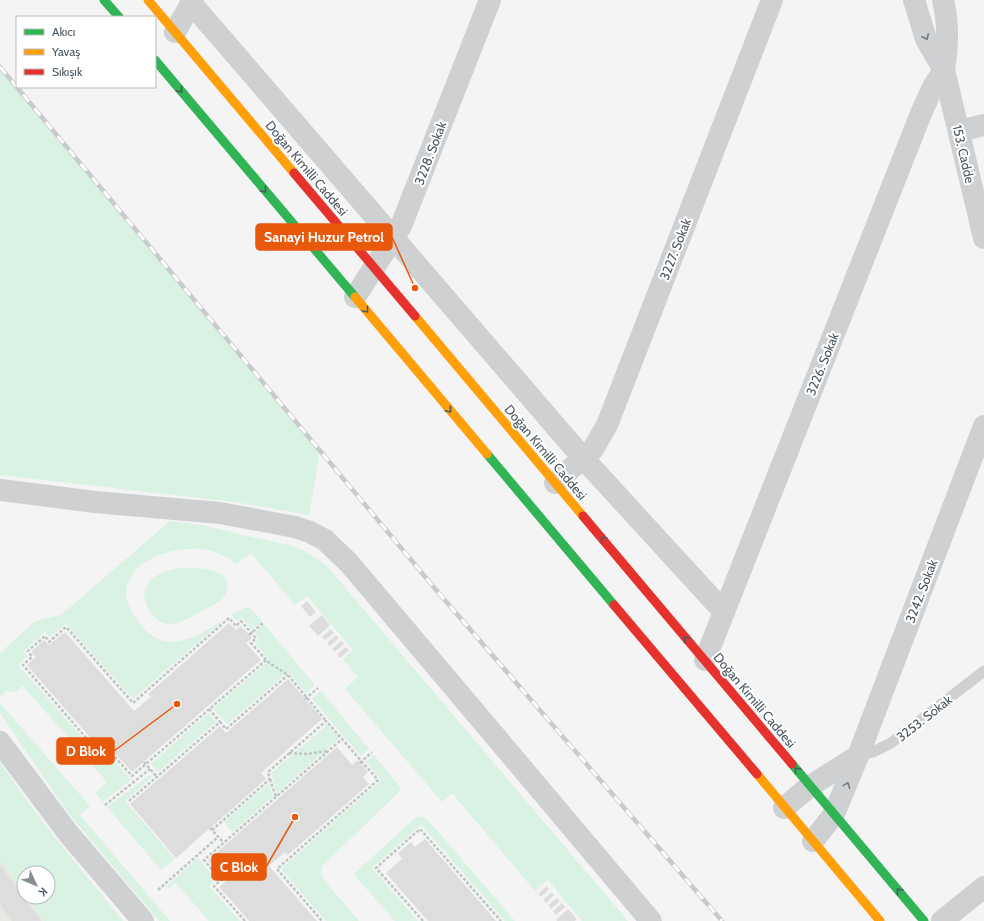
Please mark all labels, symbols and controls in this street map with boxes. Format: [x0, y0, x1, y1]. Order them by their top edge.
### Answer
legend [16, 16, 156, 88]
text: Akıcı [52, 24, 75, 39]
one-way arrow [921, 33, 929, 40]
text: Yavaş [51, 44, 80, 59]
text: Sıkışık [52, 64, 83, 79]
one-way arrow [176, 85, 183, 93]
street label: Doğan Kimilli Caddesi [263, 117, 351, 219]
street label: 3228. Sokak [411, 119, 449, 187]
street label: 153. Cadde [950, 123, 979, 185]
one-way arrow [259, 185, 266, 192]
street label: 3227. Sokak [656, 216, 694, 282]
callout: Sanayi Huzur Petrol [256, 224, 392, 250]
text: Sanayi Huzur Petrol [264, 228, 384, 246]
one-way arrow [361, 306, 368, 313]
street label: 3226. Sokak [802, 330, 842, 398]
street label: Doğan Kimilli Caddesi [502, 401, 590, 503]
one-way arrow [445, 405, 452, 412]
one-way arrow [600, 537, 607, 544]
street label: 3242. Sokak [902, 557, 940, 625]
one-way arrow [684, 636, 691, 643]
street label: Doğan Kimilli Caddesi [711, 649, 799, 751]
street label: 3253. Sokak [893, 691, 955, 745]
callout: D Blok [57, 738, 114, 764]
text: D Blok [66, 742, 106, 760]
one-way arrow [795, 768, 802, 775]
one-way arrow [843, 781, 851, 788]
callout: C Blok [212, 854, 266, 880]
text: C Blok [220, 858, 259, 876]
north arrow [16, 865, 56, 905]
text: K [36, 885, 51, 899]
one-way arrow [897, 889, 904, 896]

